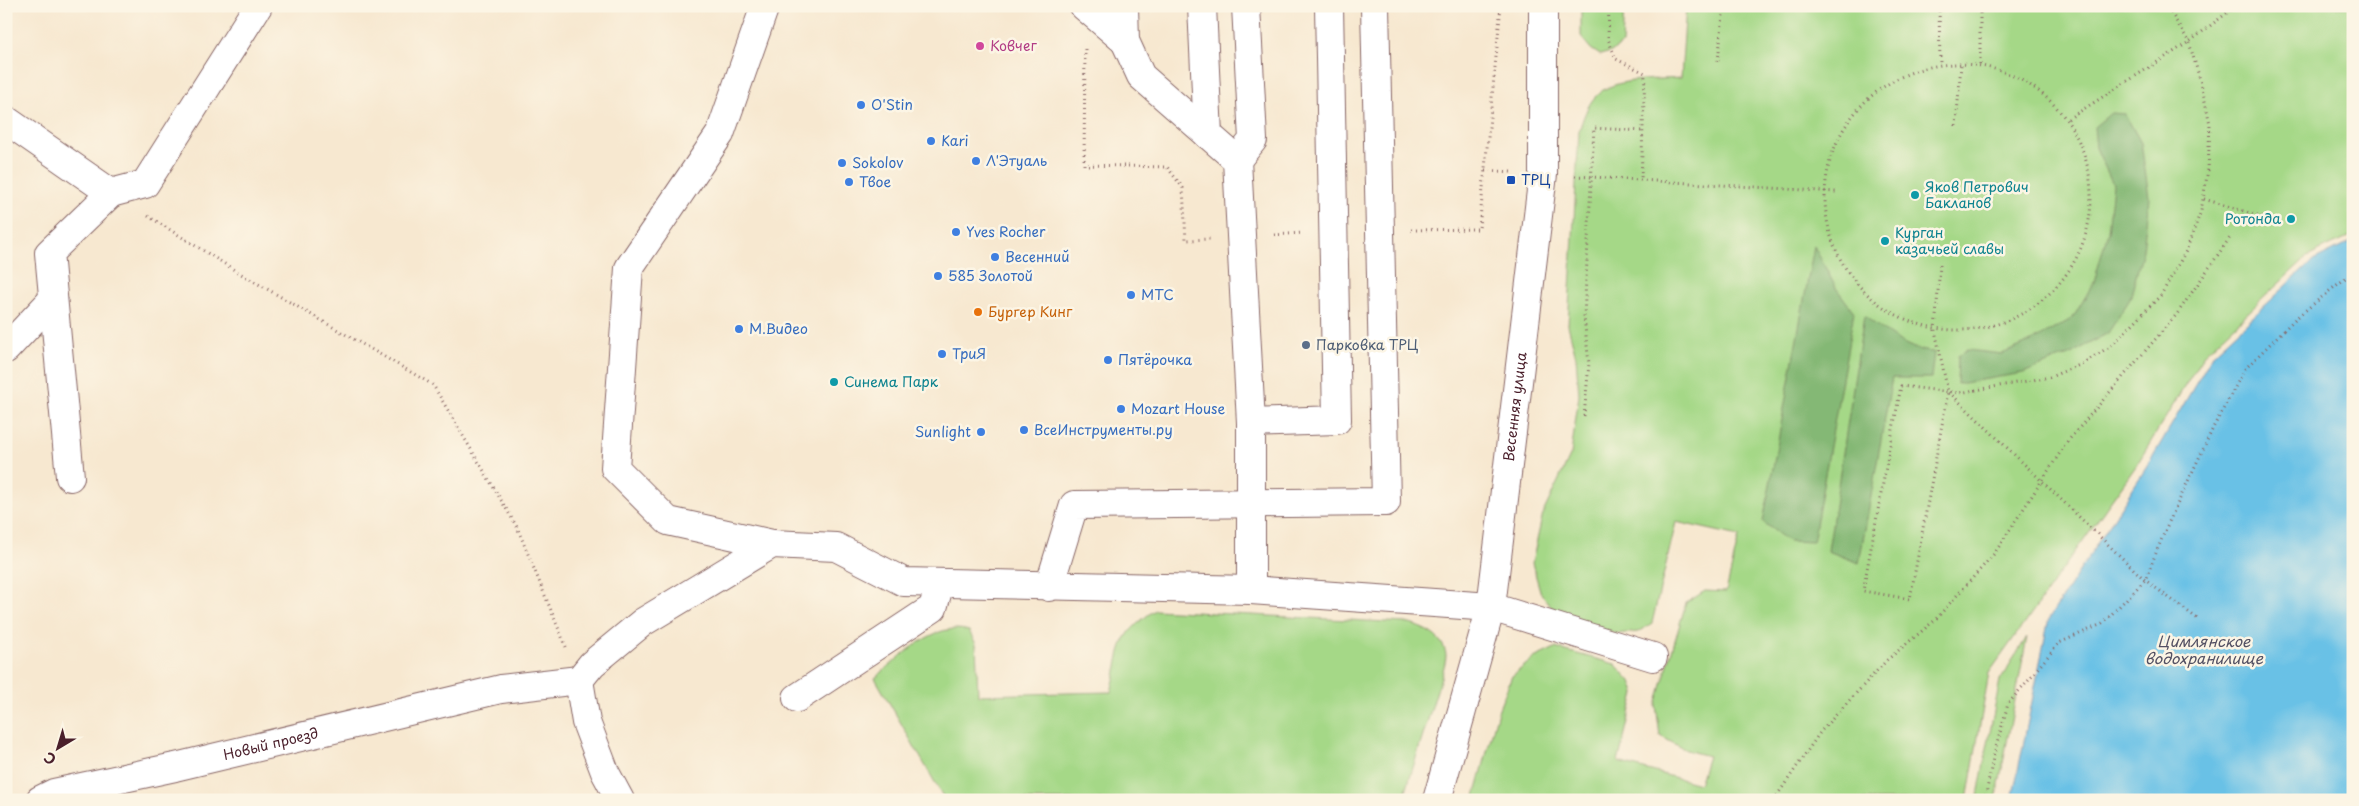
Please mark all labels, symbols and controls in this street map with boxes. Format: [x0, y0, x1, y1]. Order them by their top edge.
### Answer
place label: Ковчег [990, 35, 1037, 56]
marker: Ковчег [974, 40, 986, 52]
place label: O'Stin [871, 94, 913, 115]
marker: O'Stin [855, 99, 867, 111]
place label: Kari [941, 130, 969, 151]
marker: Kari [925, 135, 937, 147]
place label: Л'Этуаль [986, 150, 1047, 171]
place label: Sokolov [852, 152, 903, 173]
marker: Л'Этуаль [970, 155, 982, 167]
marker: Sokolov [836, 157, 848, 169]
place label: ТРЦ [1521, 169, 1551, 190]
place label: Твое [859, 171, 892, 192]
marker: ТРЦ [1505, 174, 1517, 186]
marker: Твое [843, 176, 855, 188]
place label: Яков Петрович Бакланов [1925, 176, 2029, 213]
marker: Яков Петрович Бакланов [1909, 189, 1921, 201]
place label: Ротонда [2225, 208, 2281, 229]
marker: Ротонда [2285, 213, 2297, 225]
place label: Yves Rocher [966, 221, 1046, 242]
place label: Курган казачьей славы [1895, 222, 2004, 259]
marker: Yves Rocher [950, 226, 962, 238]
marker: Курган казачьей славы [1879, 235, 1891, 247]
place label: Весенний [1005, 246, 1069, 267]
marker: Весенний [989, 251, 1001, 263]
place label: 585 Золотой [948, 265, 1033, 286]
marker: 585 Золотой [932, 270, 944, 282]
place label: МТС [1141, 284, 1174, 305]
marker: МТС [1125, 289, 1137, 301]
place label: Бургер Кинг [988, 301, 1073, 322]
marker: Бургер Кинг [972, 306, 984, 318]
place label: М.Видео [749, 318, 808, 339]
marker: М.Видео [733, 323, 745, 335]
place label: Парковка ТРЦ [1316, 334, 1419, 355]
marker: Парковка ТРЦ [1300, 339, 1312, 351]
place label: ТриЯ [952, 343, 986, 364]
marker: ТриЯ [936, 348, 948, 360]
place label: Пятёрочка [1118, 349, 1192, 370]
street label: Весенняя улица [1498, 351, 1532, 463]
marker: Пятёрочка [1102, 354, 1114, 366]
place label: Синема Парк [844, 371, 939, 392]
marker: Синема Парк [828, 376, 840, 388]
place label: Mozart House [1131, 398, 1225, 419]
marker: Mozart House [1115, 403, 1127, 415]
place label: ВсеИнструменты.ру [1034, 419, 1173, 440]
place label: Sunlight [915, 421, 971, 442]
marker: ВсеИнструменты.ру [1018, 424, 1030, 436]
marker: Sunlight [975, 426, 987, 438]
water label: Цимлянское водохранилище [2145, 629, 2264, 669]
street label: Новый проезд [221, 722, 320, 765]
north arrow [32, 724, 82, 774]
text: С [39, 747, 60, 770]

